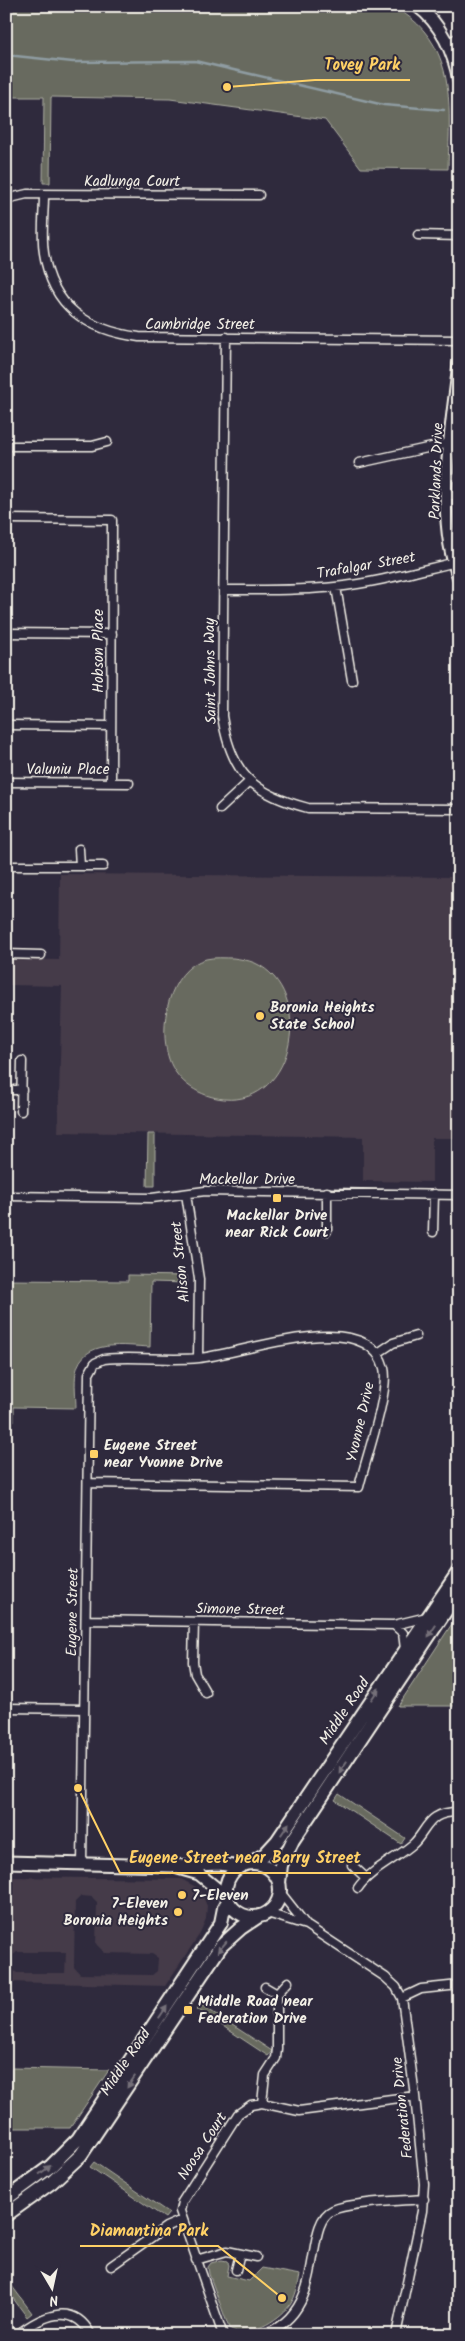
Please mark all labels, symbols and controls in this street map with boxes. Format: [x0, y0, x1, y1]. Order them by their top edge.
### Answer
callout: Tovey Park [315, 49, 410, 80]
text: Tovey Park [324, 53, 401, 78]
street label: Kadlunga Court [84, 170, 180, 194]
street label: Cambridge Street [145, 313, 255, 337]
street label: Parklands Drive [423, 422, 451, 520]
street label: Trafalgar Street [315, 545, 417, 586]
street label: Hobson Place [87, 609, 111, 693]
street label: Saint Johns Way [198, 617, 224, 724]
street label: Valuniu Place [27, 758, 110, 782]
place label: Boronia Heights State School [270, 996, 375, 1037]
marker: Boronia Heights State School [254, 1010, 266, 1022]
street label: Mackellar Drive [199, 1168, 295, 1192]
marker: Mackellar Drive near Rick Court [271, 1192, 283, 1204]
place label: Mackellar Drive near Rick Court [225, 1204, 329, 1245]
street label: Alison Street [165, 1220, 197, 1304]
street label: Yvonne Drive [340, 1379, 382, 1465]
place label: Eugene Street near Yvonne Drive [104, 1434, 223, 1475]
marker: Eugene Street near Yvonne Drive [88, 1448, 100, 1460]
street label: Eugene Street [60, 1567, 86, 1657]
street label: Simone Street [195, 1597, 285, 1623]
one-way arrow [427, 1624, 437, 1638]
street label: Middle Road [313, 1673, 377, 1750]
one-way arrow [370, 1687, 380, 1701]
one-way arrow [338, 1760, 347, 1774]
one-way arrow [280, 1823, 290, 1836]
callout: Eugene Street near Barry Street [120, 1842, 371, 1873]
text: Eugene Street near Barry Street [129, 1846, 361, 1871]
place label: 7-Eleven [192, 1884, 249, 1908]
marker: 7-Eleven [176, 1889, 188, 1901]
place label: 7-Eleven Boronia Heights [63, 1892, 168, 1933]
marker: 7-Eleven Boronia Heights [172, 1906, 184, 1918]
one-way arrow [217, 1941, 228, 1953]
place label: Middle Road near Federation Drive [198, 1990, 313, 2031]
marker: Middle Road near Federation Drive [182, 2004, 194, 2016]
one-way arrow [158, 2006, 167, 2019]
street label: Middle Road [94, 2024, 158, 2101]
street label: Federation Drive [386, 2056, 420, 2160]
one-way arrow [126, 2075, 136, 2088]
street label: Noosa Court [172, 2108, 234, 2185]
one-way arrow [38, 2165, 51, 2176]
callout: Diamantina Park [80, 2215, 218, 2246]
text: Diamantina Park [90, 2219, 209, 2244]
north arrow [28, 2264, 78, 2314]
text: N [48, 2288, 60, 2311]

